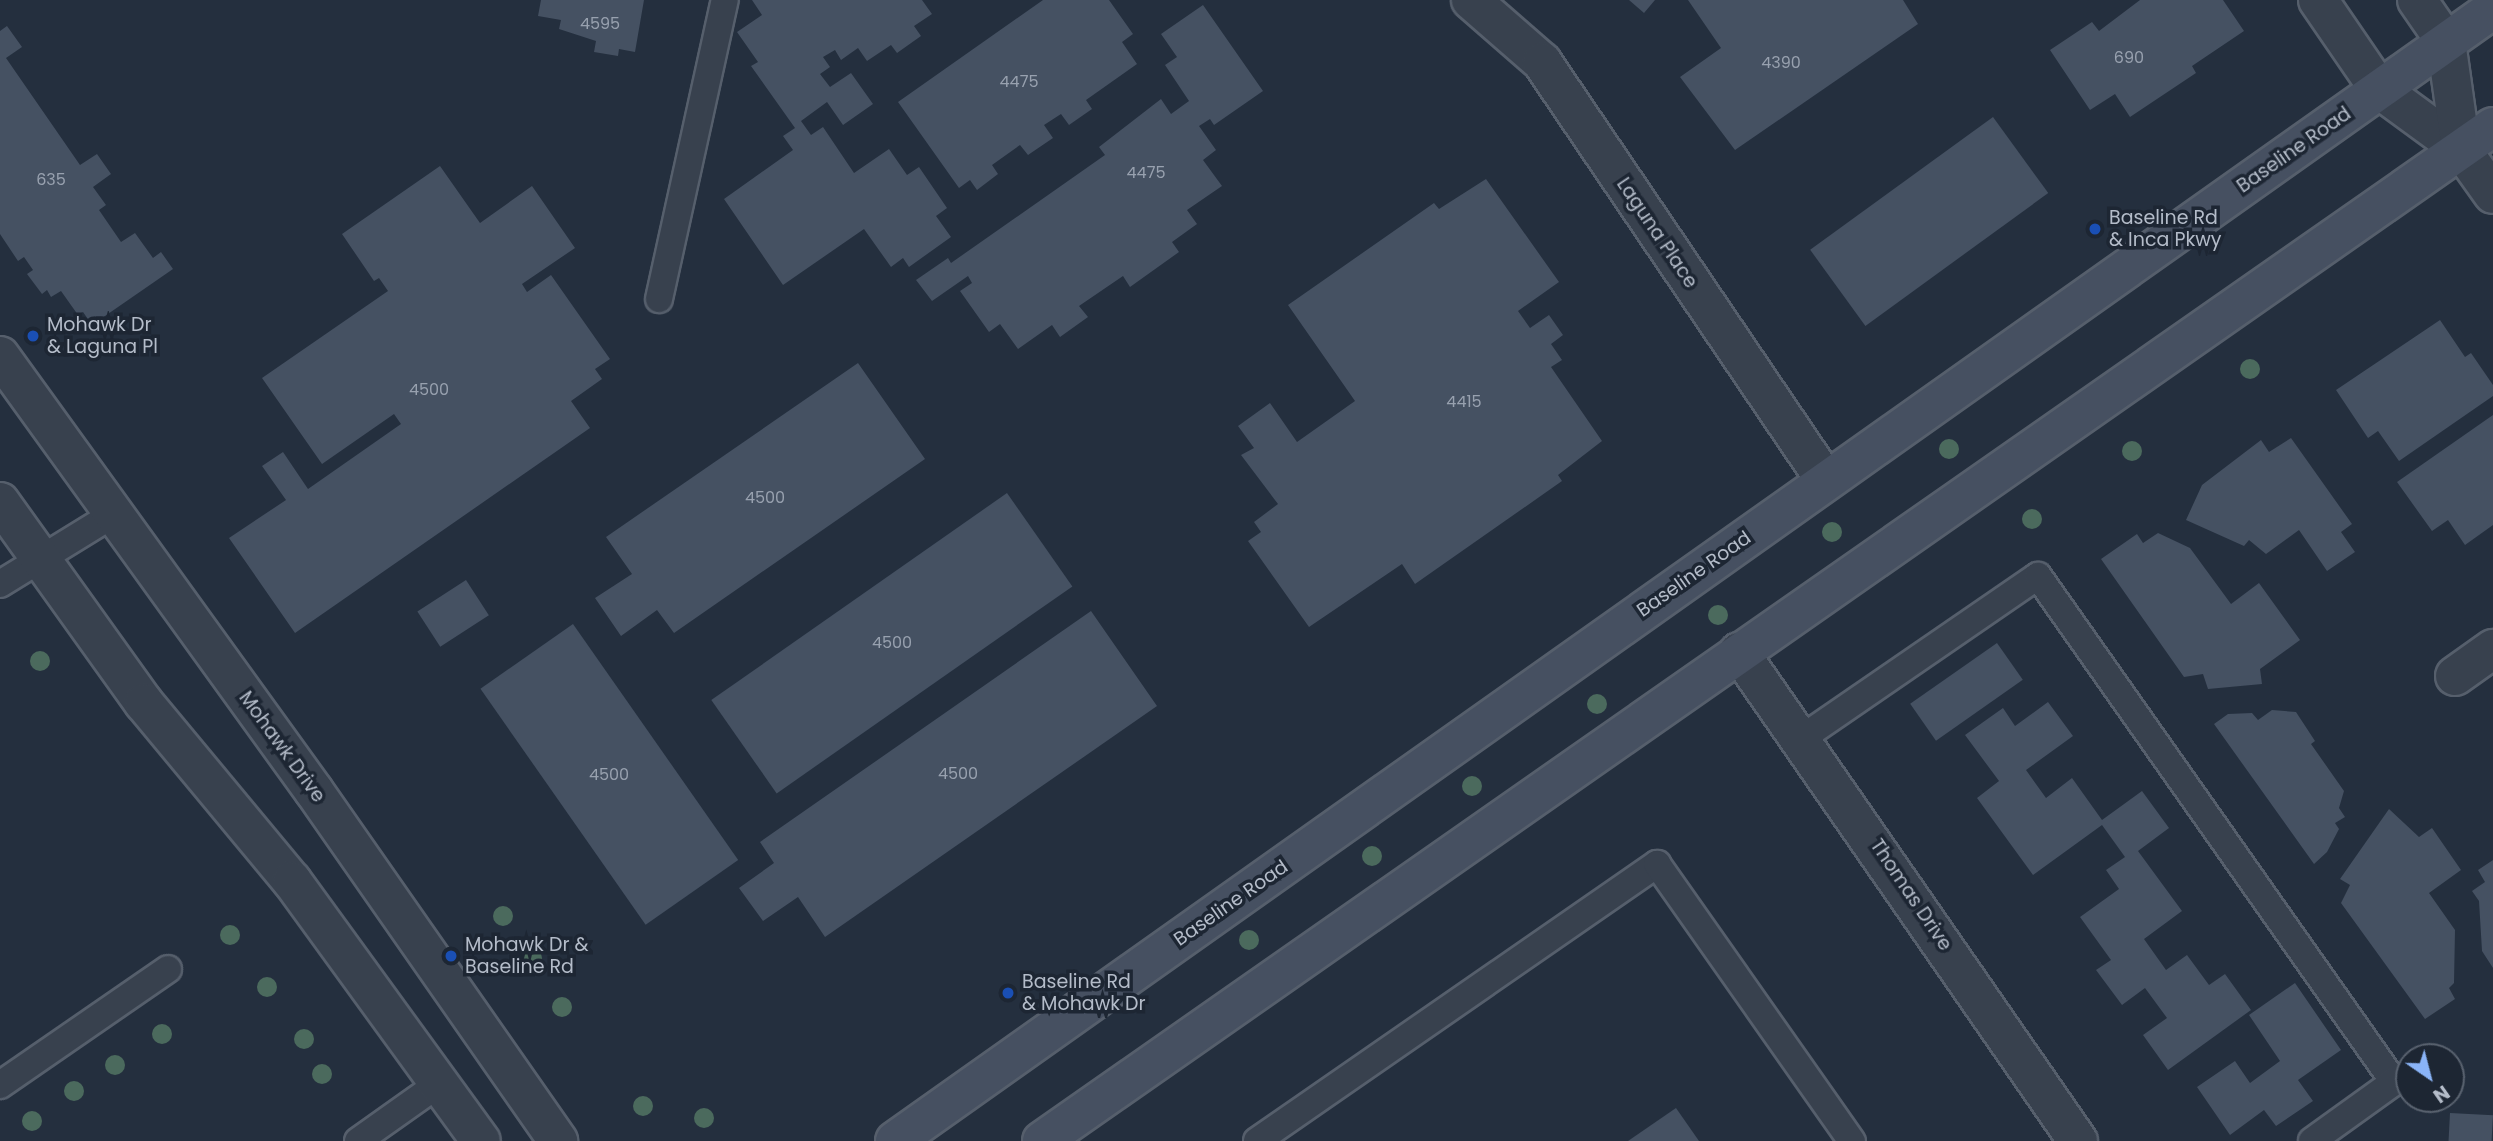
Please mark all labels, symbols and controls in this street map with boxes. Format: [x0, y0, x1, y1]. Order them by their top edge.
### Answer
house number: 4595 [580, 14, 620, 34]
house number: 690 [2114, 48, 2144, 68]
house number: 4390 [1761, 53, 1801, 73]
house number: 4475 [1000, 72, 1038, 92]
street label: Baseline Road [2233, 102, 2355, 198]
house number: 4475 [1127, 163, 1165, 183]
house number: 635 [36, 170, 66, 190]
street label: Laguna Place [1612, 174, 1702, 292]
place label: Baseline Rd & Inca Pkwy [2109, 207, 2221, 251]
marker: Baseline Rd & Inca Pkwy [2087, 221, 2103, 237]
place label: Mohawk Dr & Laguna Pl [47, 314, 158, 358]
marker: Mohawk Dr & Laguna Pl [25, 328, 41, 344]
house number: 4500 [409, 380, 449, 400]
house number: 4415 [1446, 392, 1482, 412]
house number: 4500 [745, 488, 785, 508]
street label: Baseline Road [1633, 526, 1755, 622]
house number: 4500 [872, 633, 912, 653]
street label: Mohawk Drive [234, 687, 330, 807]
house number: 4500 [938, 764, 978, 784]
house number: 4500 [589, 765, 629, 785]
street label: Thomas Drive [1865, 835, 1957, 955]
street label: Baseline Road [1170, 855, 1292, 951]
place label: Mohawk Dr & Baseline Rd [465, 934, 589, 978]
marker: Mohawk Dr & Baseline Rd [443, 948, 459, 964]
place label: Baseline Rd & Mohawk Dr [1022, 971, 1146, 1015]
marker: Baseline Rd & Mohawk Dr [1000, 985, 1016, 1001]
north arrow [2395, 1043, 2465, 1113]
text: N [2428, 1079, 2455, 1109]

